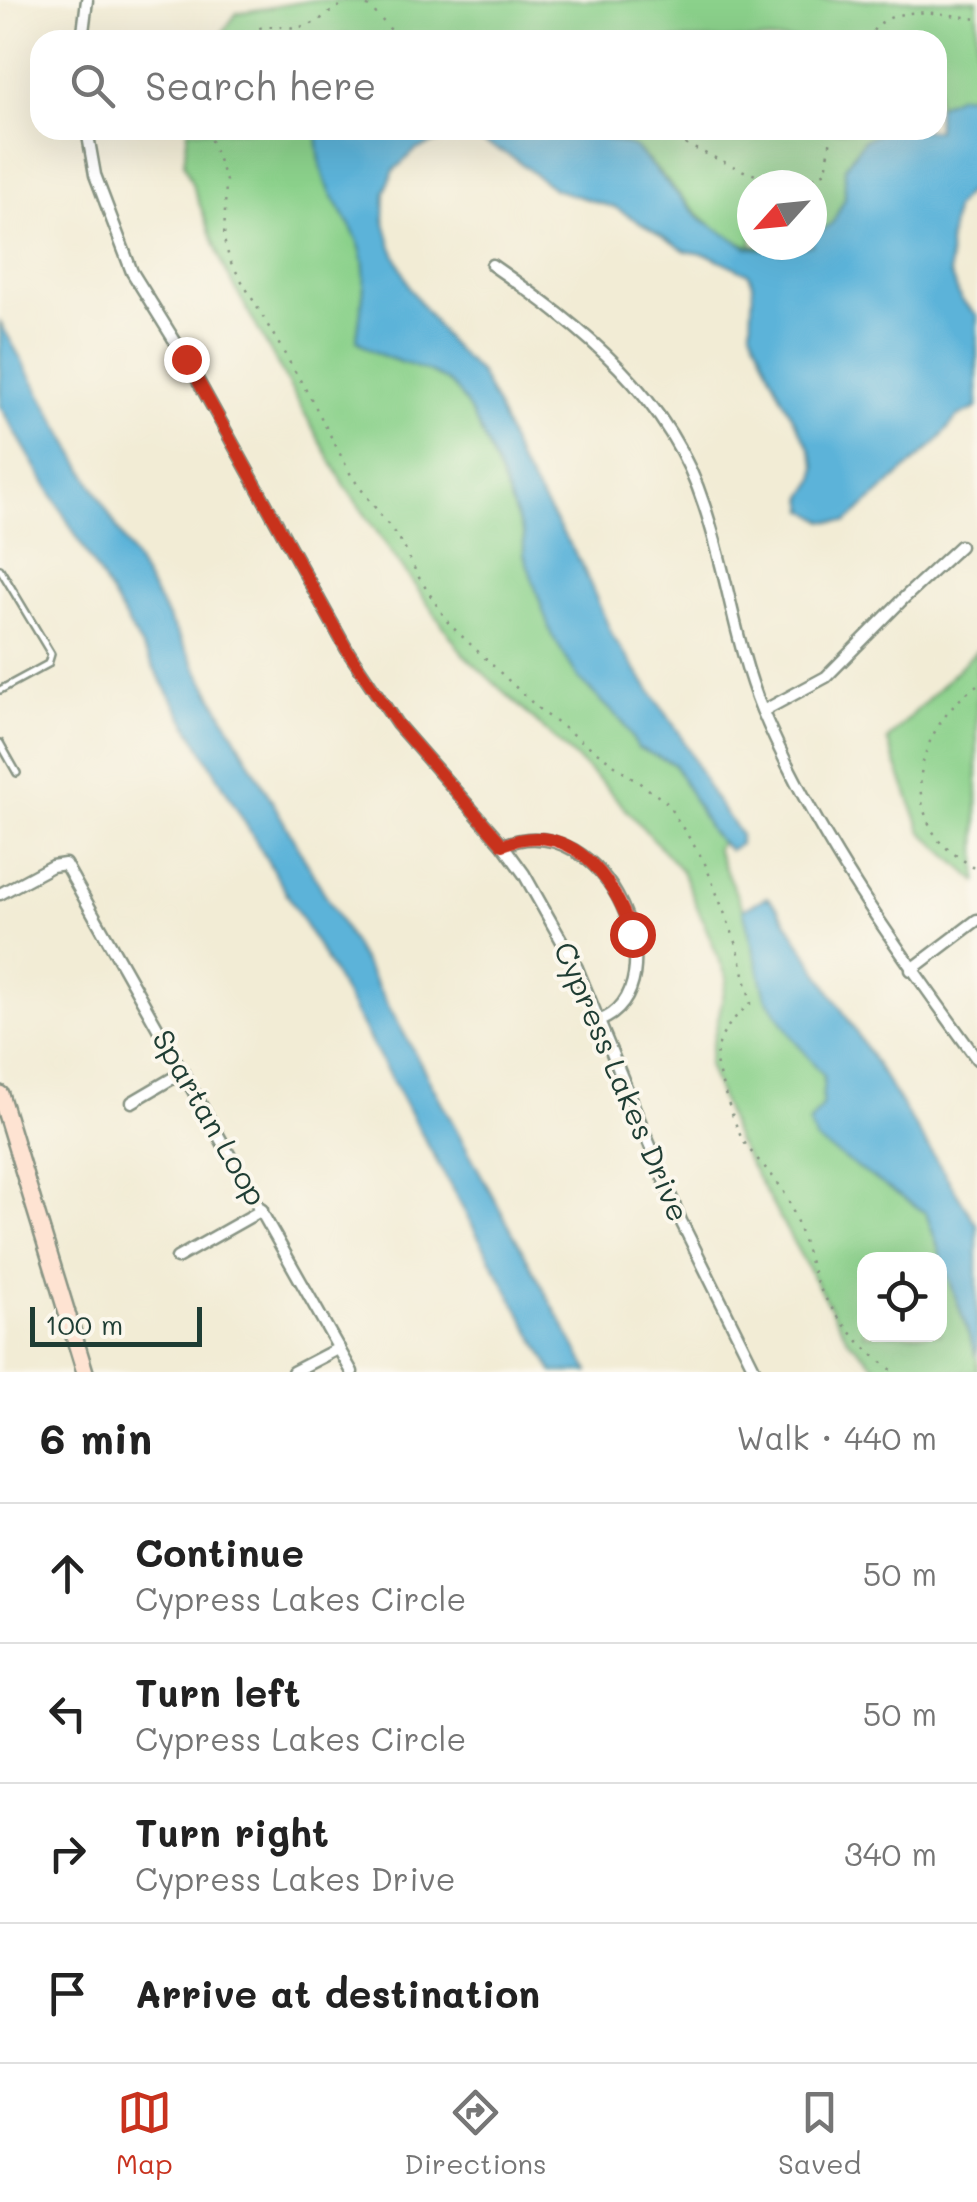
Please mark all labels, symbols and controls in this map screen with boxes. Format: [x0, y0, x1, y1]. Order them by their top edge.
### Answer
search box [30, 30, 947, 140]
icon: search [65, 58, 120, 113]
text: Search here [145, 60, 376, 110]
north arrow [737, 170, 827, 260]
route end [164, 337, 210, 383]
route start [610, 912, 656, 958]
street label: Cypress Lakes Drive [546, 935, 700, 1227]
street label: Spartan Loop [144, 1022, 277, 1212]
map controls [857, 1252, 947, 1342]
button: locate [857, 1252, 947, 1342]
scale bar [30, 1302, 202, 1346]
text: 100 m [45, 1306, 123, 1342]
text: 6 min [40, 1410, 152, 1465]
text: Walk · 440 m [736, 1416, 937, 1458]
text: Continue [135, 1527, 304, 1577]
icon: ahead [40, 1546, 95, 1601]
text: 50 m [863, 1552, 937, 1594]
text: Cypress Lakes Circle [135, 1577, 466, 1619]
text: Turn left [135, 1667, 301, 1717]
icon: left [40, 1686, 95, 1741]
text: 50 m [863, 1692, 937, 1734]
text: Cypress Lakes Circle [135, 1717, 466, 1759]
text: Turn right [135, 1807, 329, 1857]
icon: right [40, 1826, 95, 1881]
text: 340 m [844, 1832, 937, 1874]
text: Cypress Lakes Drive [135, 1857, 455, 1899]
icon: arrive [40, 1966, 95, 2021]
text: Arrive at destination [135, 1968, 540, 2018]
tab: Map [116, 2085, 173, 2181]
tab: Directions [404, 2085, 547, 2181]
tab: Saved [778, 2085, 861, 2181]

